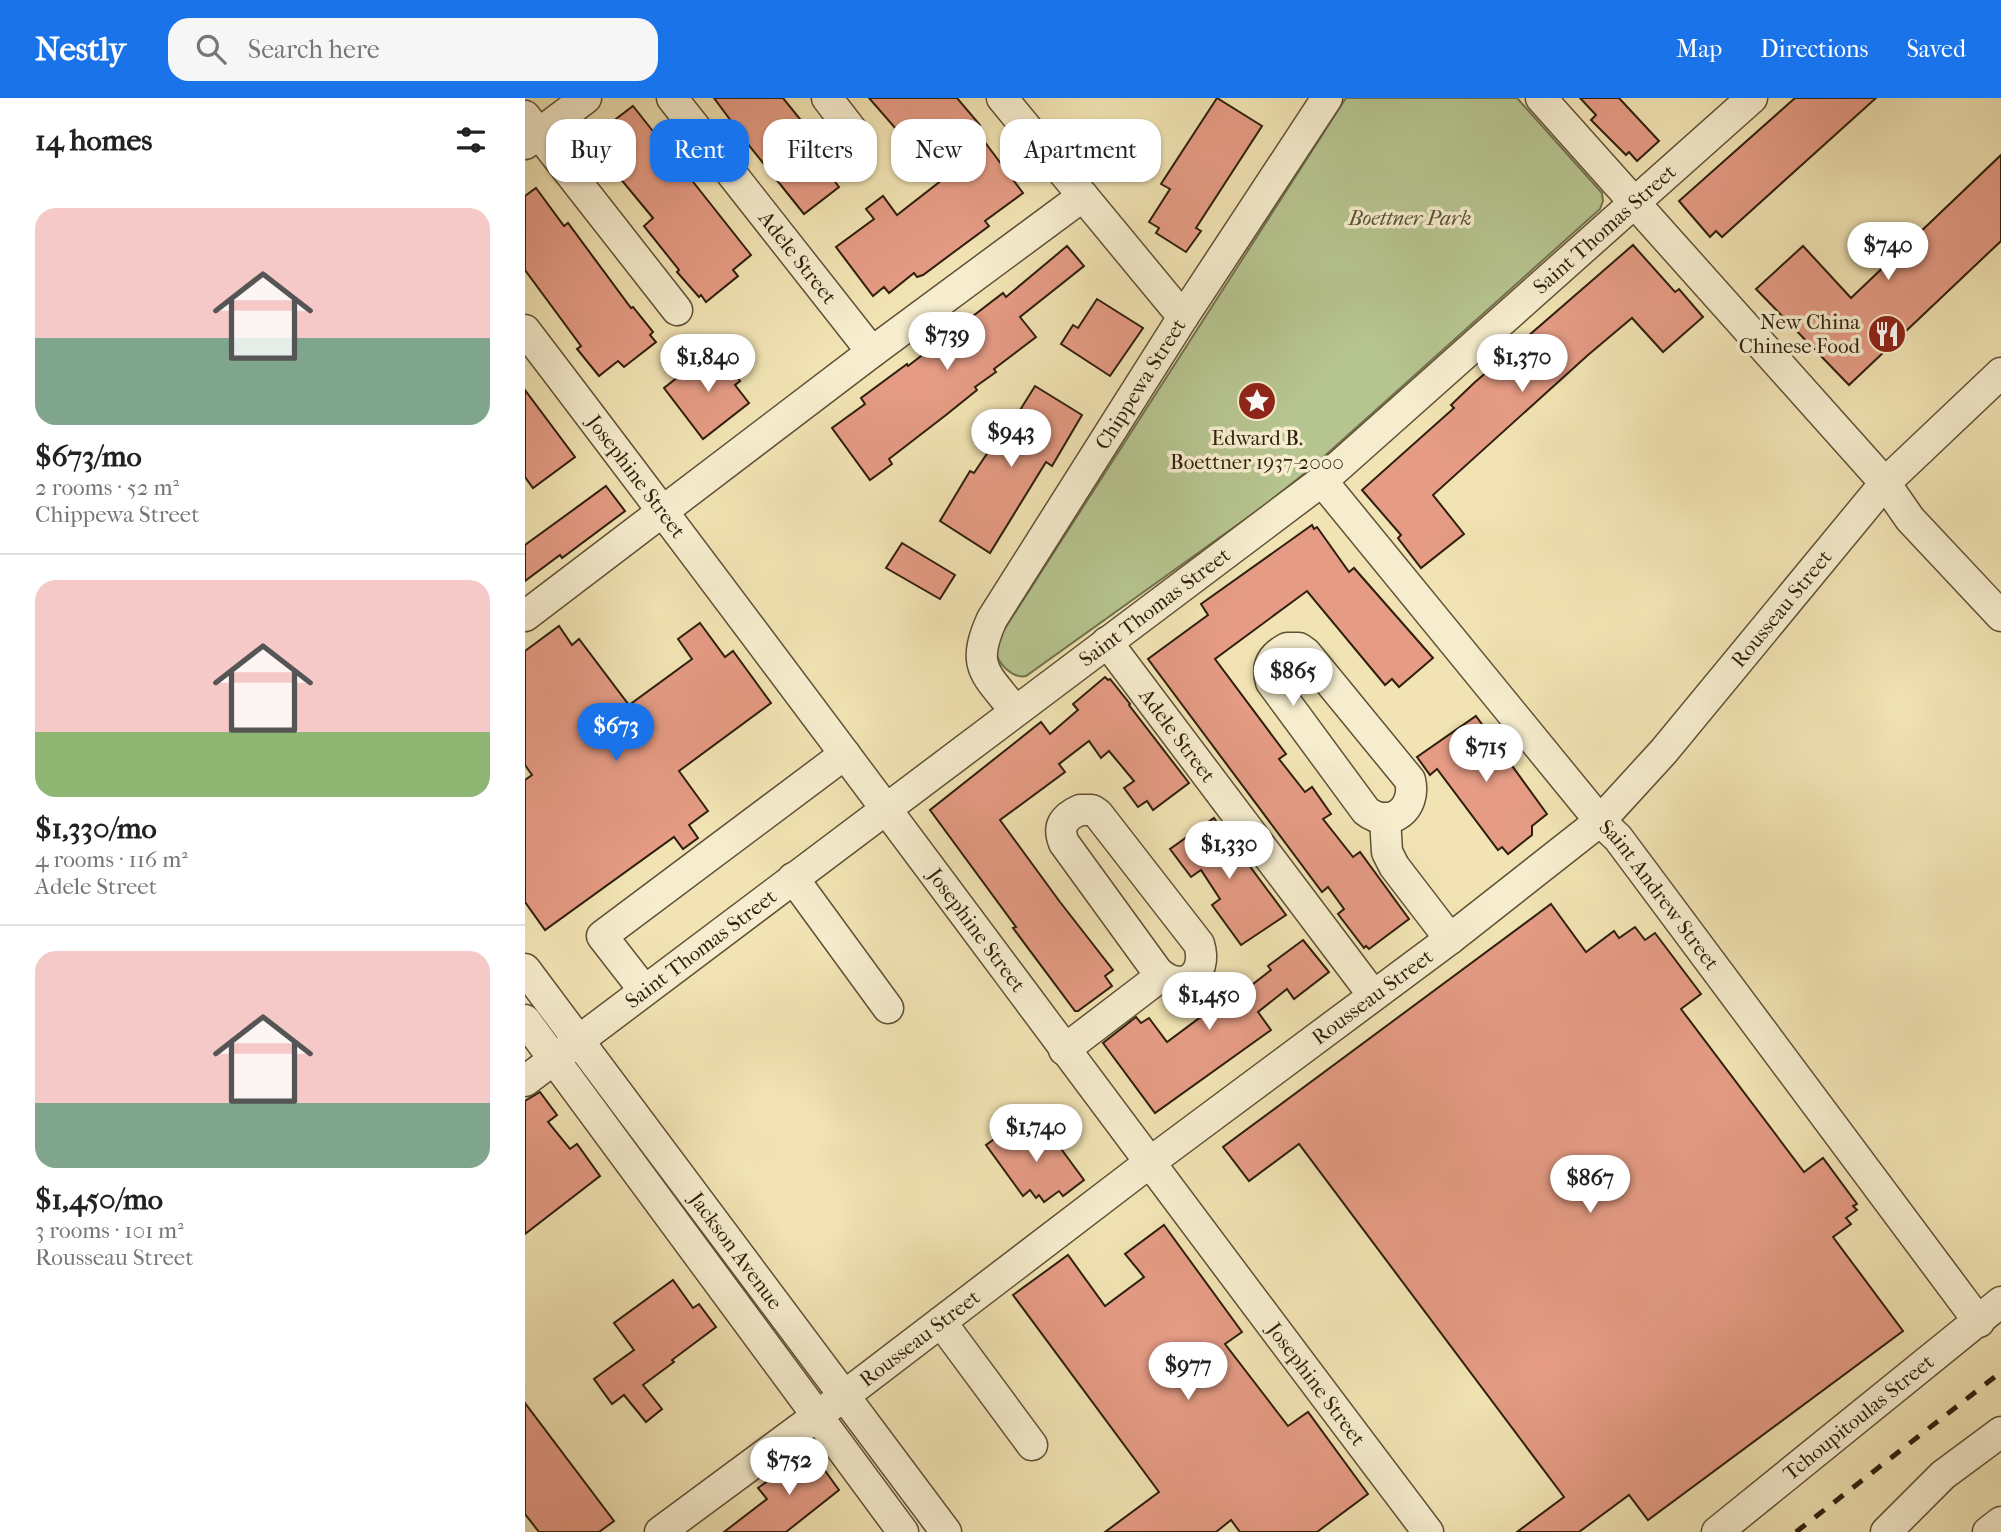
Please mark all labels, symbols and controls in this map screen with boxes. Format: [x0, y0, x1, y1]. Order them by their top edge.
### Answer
search box [168, 18, 658, 81]
text: Nestly [35, 30, 126, 69]
icon: search [192, 30, 230, 68]
text: Search here [248, 34, 380, 65]
text: Map [1676, 35, 1722, 63]
text: Directions [1760, 35, 1868, 63]
text: Saved [1906, 35, 1966, 63]
chip: Buy [546, 119, 636, 182]
chip: Rent [650, 119, 749, 182]
chip: Filters [763, 119, 877, 182]
chip: New [891, 119, 986, 182]
chip: Apartment [1000, 119, 1161, 182]
icon: filters [452, 121, 490, 159]
text: 14 homes [35, 123, 152, 158]
street label: Saint Thomas Street [1528, 159, 1681, 299]
street label: Adele Street [753, 206, 842, 309]
park label: Boettner Park [1347, 206, 1472, 230]
pin: $740 [1847, 222, 1929, 282]
text: $740 [1863, 231, 1913, 258]
icon: home [200, 253, 326, 379]
place label: New China Chinese Food [1739, 310, 1861, 358]
pin: $739 [906, 313, 988, 372]
restaurant icon: New China Chinese Food [1866, 313, 1908, 355]
street label: Chippewa Street [1090, 314, 1191, 454]
text: $739 [924, 321, 970, 348]
pin: $1,840 [651, 334, 765, 394]
pin: $1,370 [1465, 334, 1579, 394]
text: $1,840 [676, 343, 740, 370]
text: $1,370 [1493, 343, 1551, 370]
place icon: Edward B. Boettner 1937-2000 [1236, 380, 1278, 422]
street label: Josephine Street [581, 409, 691, 543]
pin: $943 [970, 410, 1052, 469]
text: $943 [987, 418, 1035, 445]
place label: Edward B. Boettner 1937-2000 [1170, 426, 1344, 474]
text: $673/mo [35, 439, 142, 474]
text: 2 rooms · 52 m² [35, 474, 179, 501]
text: Chippewa Street [35, 501, 199, 528]
street label: Saint Thomas Street [1074, 542, 1235, 672]
street label: Rousseau Street [1726, 545, 1837, 672]
icon: home [200, 625, 326, 751]
pin: $865 [1252, 648, 1334, 708]
text: $865 [1270, 657, 1316, 684]
street label: Adele Street [1134, 683, 1221, 788]
pin: $673 [575, 704, 657, 763]
text: $673 [593, 712, 639, 739]
pin: $715 [1445, 724, 1527, 784]
text: $715 [1465, 733, 1507, 760]
text: $1,330/mo [35, 811, 157, 846]
street label: Saint Andrew Street [1594, 815, 1724, 975]
pin: $1,330 [1172, 822, 1286, 881]
text: $1,330 [1200, 830, 1258, 857]
text: 4 rooms · 116 m² [35, 846, 188, 873]
street label: Josephine Street [921, 862, 1031, 997]
text: Adele Street [35, 873, 157, 900]
street label: Saint Thomas Street [621, 884, 781, 1013]
street label: Rousseau Street [1307, 944, 1438, 1050]
pin: $1,450 [1152, 972, 1266, 1032]
text: $1,450 [1178, 981, 1240, 1008]
icon: home [200, 996, 326, 1122]
pin: $1,740 [979, 1104, 1093, 1164]
text: $1,740 [1005, 1113, 1067, 1140]
pin: $867 [1549, 1156, 1631, 1215]
text: $867 [1566, 1164, 1614, 1191]
text: $1,450/mo [35, 1182, 163, 1217]
street label: Jackson Avenue [683, 1186, 787, 1314]
text: 3 rooms · 101 m² [35, 1217, 184, 1244]
text: Rousseau Street [35, 1244, 193, 1271]
street label: Rousseau Street [855, 1284, 985, 1392]
street label: Josephine Street [1261, 1316, 1371, 1451]
pin: $977 [1147, 1342, 1229, 1402]
street label: Tchoupitoulas Street [1778, 1349, 1939, 1485]
text: $977 [1165, 1351, 1211, 1378]
pin: $752 [748, 1438, 830, 1497]
text: $752 [766, 1446, 812, 1473]

